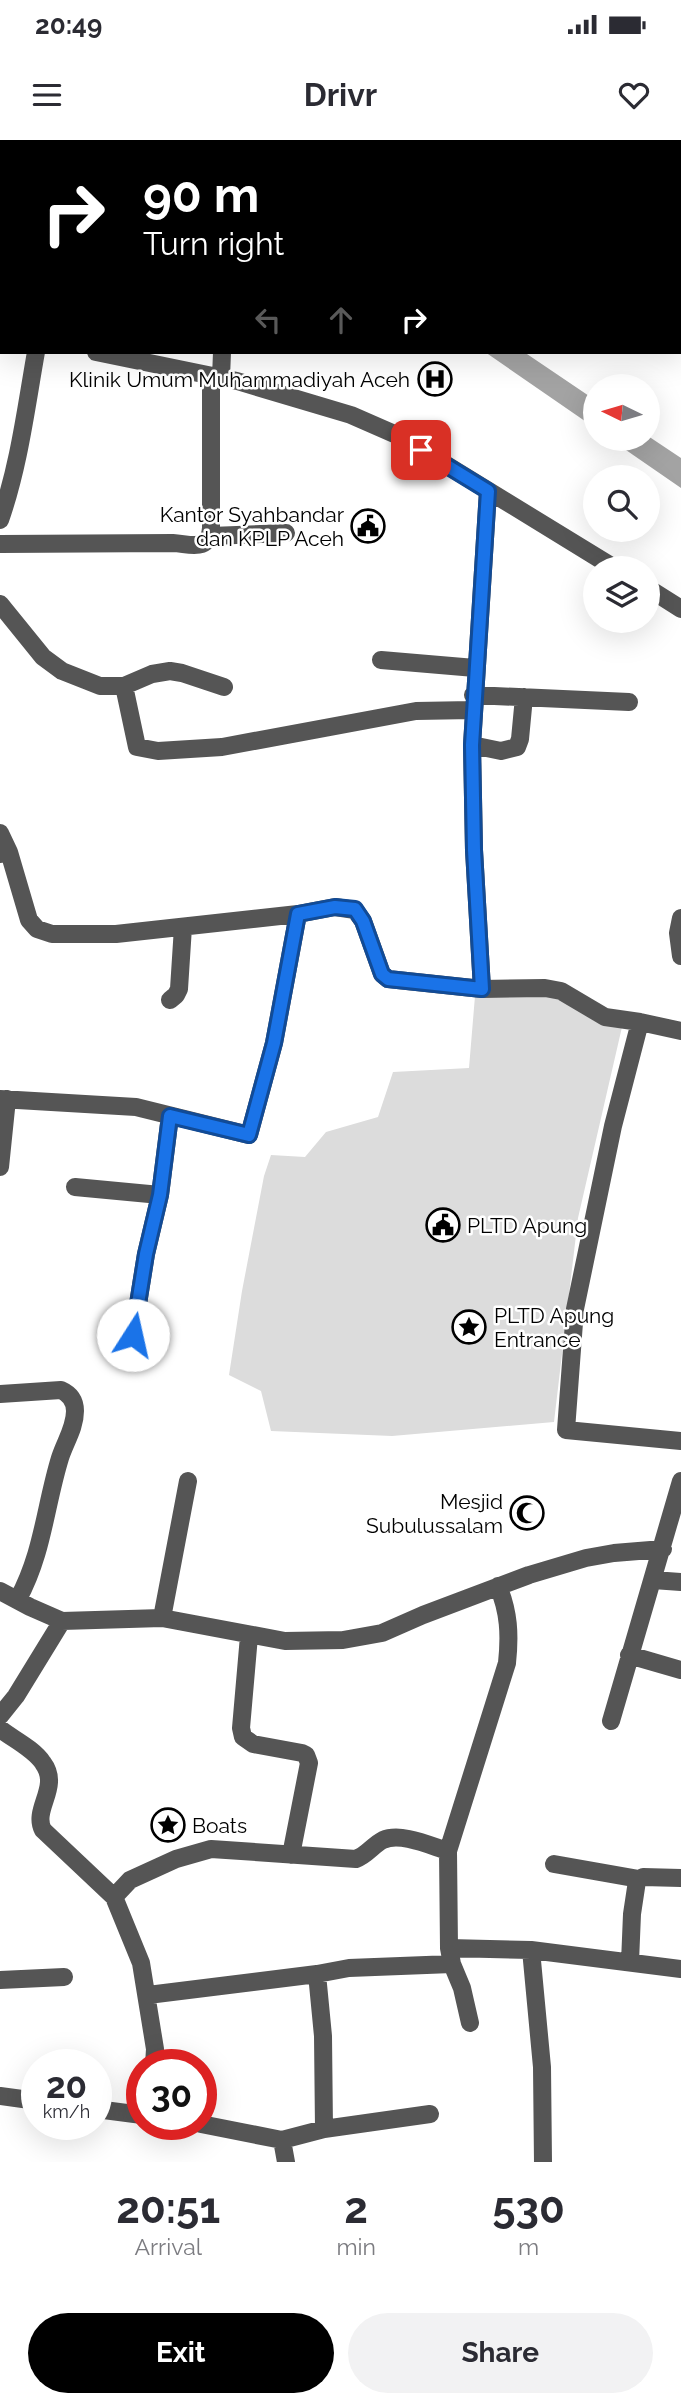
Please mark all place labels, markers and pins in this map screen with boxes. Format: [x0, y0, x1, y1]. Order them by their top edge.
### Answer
hospital icon: Klinik Umum Muhammadiyah Aceh [416, 360, 454, 398]
place label: Klinik Umum Muhammadiyah Aceh [69, 367, 410, 392]
pin [391, 420, 451, 480]
place label: Kantor Syahbandar dan KPLP Aceh [160, 502, 345, 551]
public building icon: Kantor Syahbandar dan KPLP Aceh [349, 507, 387, 545]
public building icon: PLTD Apung [424, 1206, 462, 1244]
place label: PLTD Apung [467, 1213, 587, 1238]
place label: PLTD Apung Entrance [494, 1303, 614, 1352]
place icon: PLTD Apung Entrance [450, 1308, 488, 1346]
place label: Mesjid Subulussalam [366, 1489, 503, 1538]
mosque icon: Mesjid Subulussalam [508, 1494, 546, 1532]
place icon: Boats [149, 1806, 187, 1844]
place label: Boats [192, 1813, 247, 1838]

